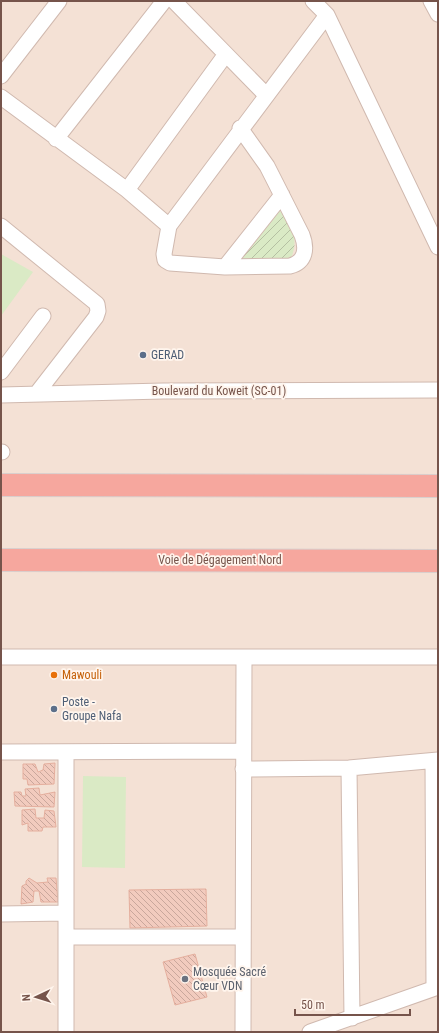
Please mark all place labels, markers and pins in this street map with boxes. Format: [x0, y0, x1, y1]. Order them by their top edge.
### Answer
place label: GERAD [151, 348, 184, 362]
marker: GERAD [138, 350, 148, 360]
place label: Mawouli [62, 668, 102, 682]
marker: Mawouli [49, 670, 59, 680]
place label: Poste - Groupe Nafa [62, 695, 122, 723]
marker: Poste - Groupe Nafa [49, 704, 59, 714]
place label: Mosquée Sacré Cœur VDN [193, 965, 266, 993]
marker: Mosquée Sacré Cœur VDN [180, 974, 190, 984]

